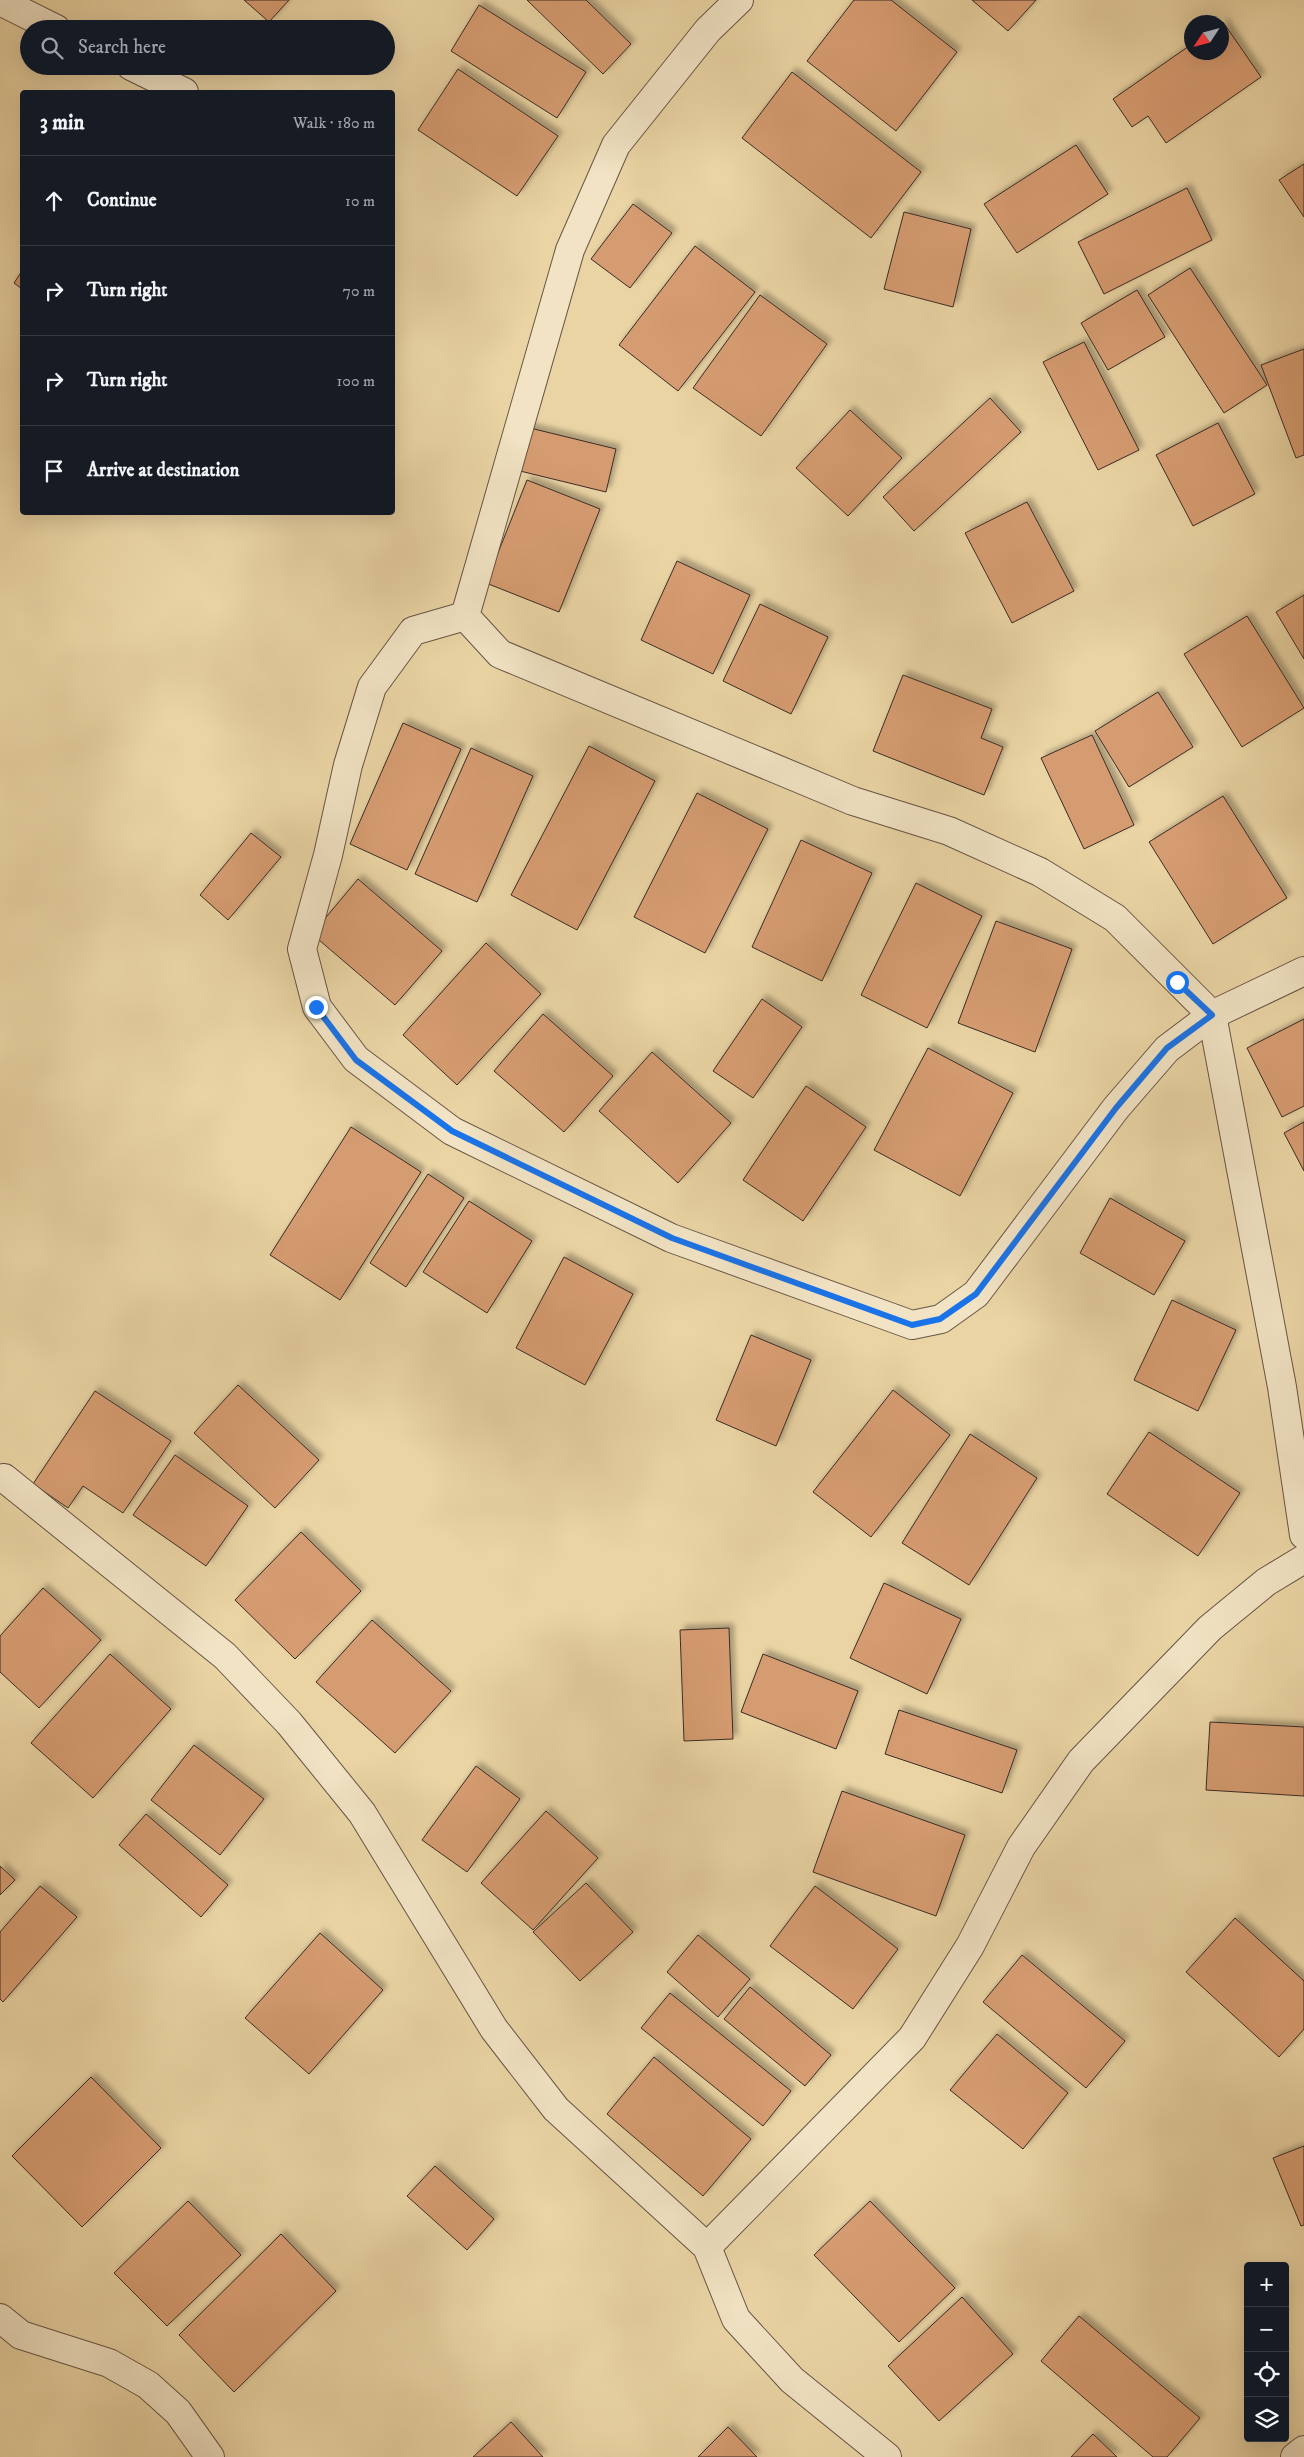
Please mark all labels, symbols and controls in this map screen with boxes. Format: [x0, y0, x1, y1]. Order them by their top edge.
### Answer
north arrow [1184, 15, 1229, 60]
search box [20, 20, 395, 75]
icon: search [38, 34, 66, 62]
text: Search here [78, 36, 166, 59]
text: 3 min [40, 110, 85, 136]
text: Walk · 180 m [293, 113, 375, 133]
icon: ahead [40, 187, 68, 215]
text: Continue [87, 189, 157, 212]
text: 10 m [345, 191, 375, 211]
icon: right [40, 277, 68, 305]
text: Turn right [87, 279, 167, 302]
text: 70 m [343, 281, 375, 301]
icon: right [40, 367, 68, 395]
text: Turn right [87, 369, 167, 392]
text: 100 m [337, 371, 375, 391]
icon: arrive [40, 457, 68, 485]
text: Arrive at destination [87, 459, 239, 482]
route start [1166, 971, 1189, 994]
route end [305, 996, 328, 1019]
map controls [1244, 2262, 1289, 2442]
button: + [1244, 2262, 1289, 2307]
button: − [1244, 2307, 1289, 2352]
button: locate [1244, 2352, 1289, 2397]
button: layers [1244, 2397, 1289, 2442]

